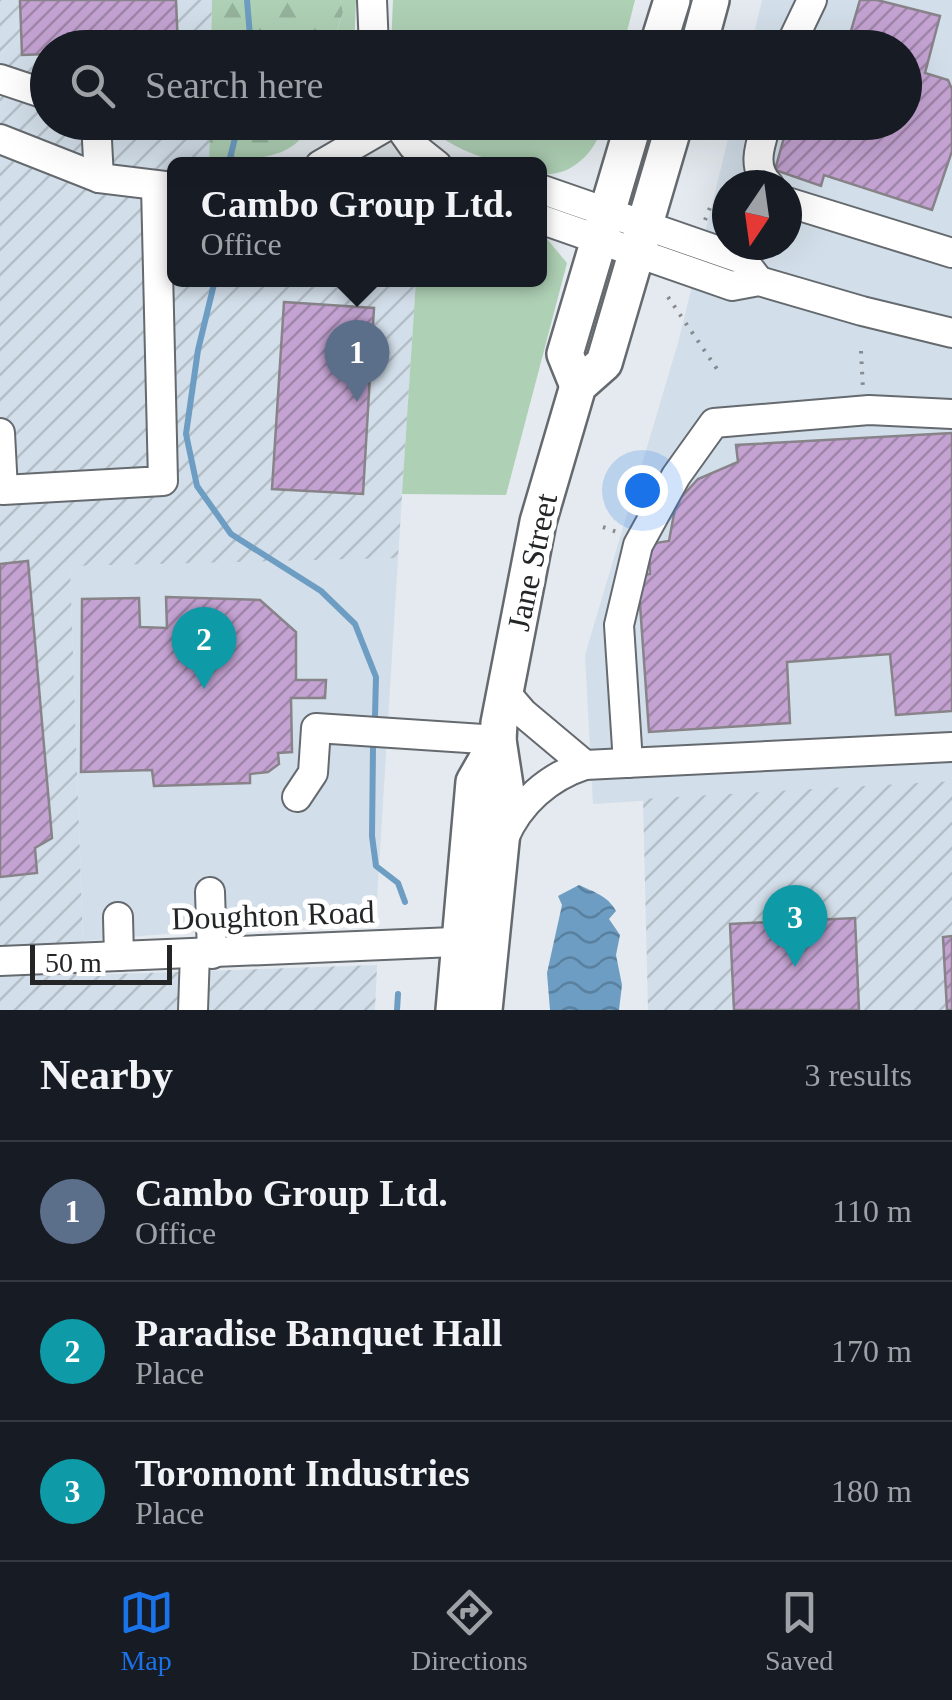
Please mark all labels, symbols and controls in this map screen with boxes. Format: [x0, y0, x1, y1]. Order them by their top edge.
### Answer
search box [30, 30, 922, 140]
icon: search [65, 58, 120, 113]
text: Search here [145, 64, 323, 106]
popup [167, 157, 547, 287]
north arrow [712, 170, 802, 260]
text: Cambo Group Ltd. [201, 183, 513, 225]
text: Office [201, 226, 282, 262]
pin: 1 [324, 320, 390, 402]
your location [617, 465, 668, 516]
street label: Jane Street [500, 490, 564, 634]
pin: 2 [172, 606, 236, 689]
pin: 3 [762, 884, 828, 967]
street label: Doughton Road [171, 893, 375, 937]
scale bar [30, 940, 172, 984]
text: 50 m [45, 947, 102, 978]
text: Nearby [40, 1052, 173, 1098]
text: 3 results [804, 1057, 912, 1093]
text: Cambo Group Ltd. [135, 1172, 448, 1214]
text: 1 [65, 1193, 81, 1229]
text: 110 m [832, 1193, 912, 1229]
text: Office [135, 1215, 216, 1251]
text: Paradise Banquet Hall [135, 1312, 502, 1354]
text: 2 [65, 1333, 81, 1369]
text: 170 m [831, 1333, 912, 1369]
text: Place [135, 1355, 204, 1391]
text: Toromont Industries [135, 1452, 470, 1494]
text: 3 [65, 1473, 81, 1509]
text: 180 m [831, 1473, 912, 1509]
text: Place [135, 1495, 204, 1531]
tab: Map [119, 1585, 174, 1677]
tab: Directions [411, 1585, 528, 1677]
tab: Saved [765, 1585, 833, 1677]

